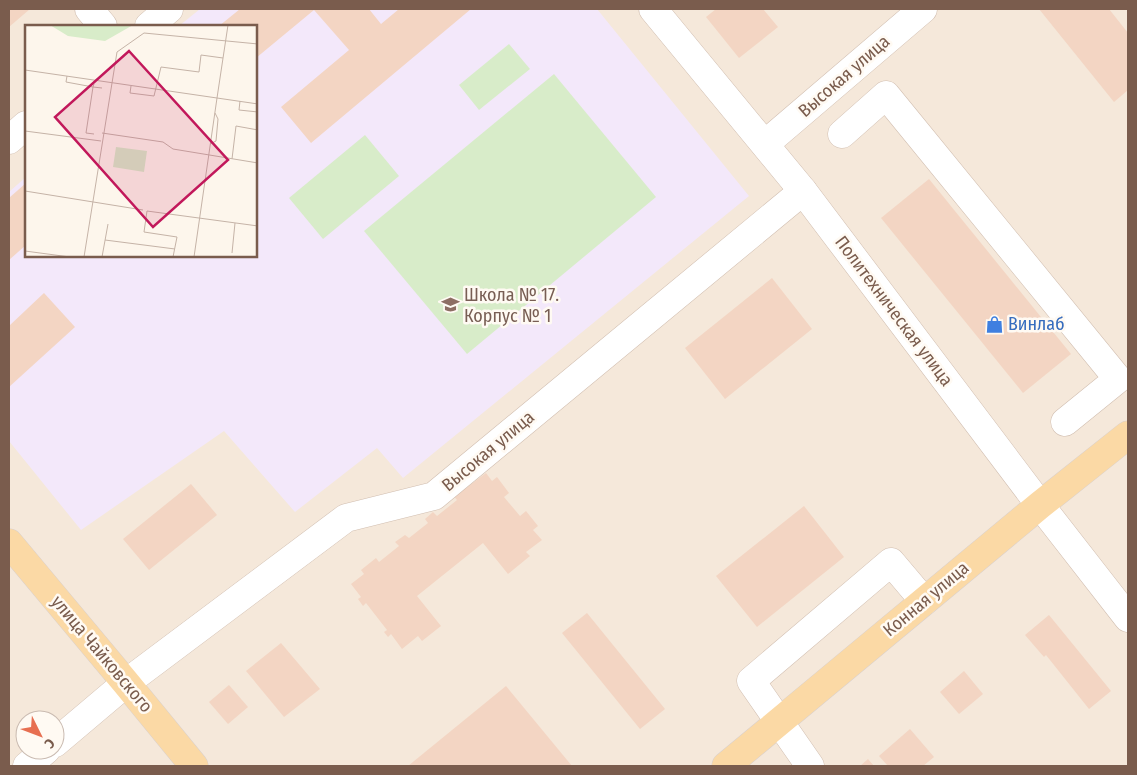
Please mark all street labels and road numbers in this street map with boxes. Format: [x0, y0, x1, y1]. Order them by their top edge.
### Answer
street label: Высокая улица [794, 30, 894, 122]
street label: Политехническая улица [830, 231, 958, 391]
street label: Высокая улица [437, 406, 539, 496]
street label: Конная улица [879, 557, 973, 641]
street label: улица Чайковского [47, 591, 157, 717]

